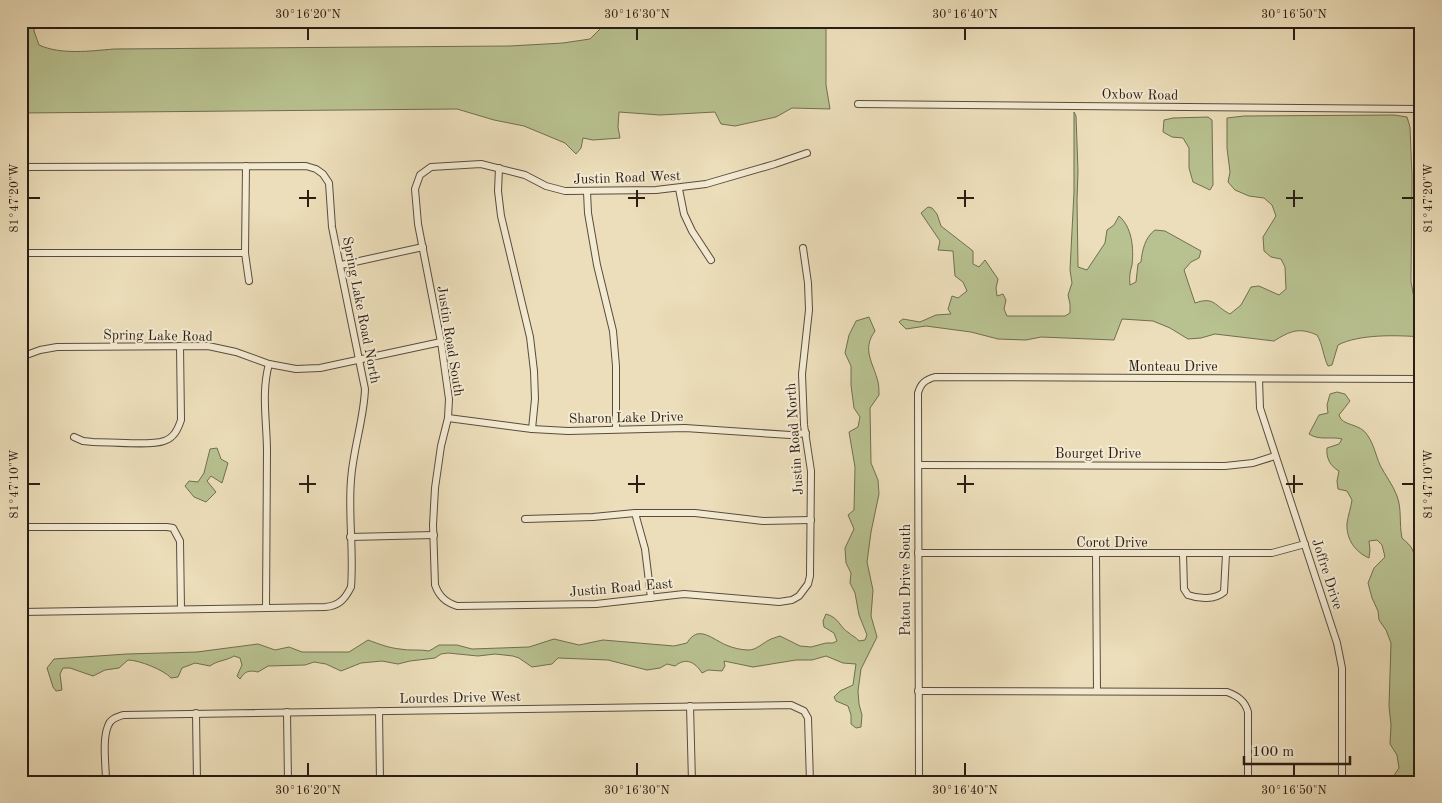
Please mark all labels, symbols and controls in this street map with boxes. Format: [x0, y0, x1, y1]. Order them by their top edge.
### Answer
text: 30°16'50"N [1261, 8, 1327, 21]
text: 30°16'20"N [275, 9, 341, 21]
text: 30°16'30"N [604, 9, 670, 21]
text: 30°16'40"N [932, 9, 998, 21]
street label: Oxbow Road [1101, 87, 1179, 103]
text: 81°47'20"W [9, 163, 21, 233]
text: 81°47'20"W [1423, 163, 1435, 233]
street label: Justin Road West [573, 169, 681, 187]
street label: Spring Lake Road North [340, 235, 382, 385]
street label: Justin Road South [434, 285, 466, 398]
street label: Spring Lake Road [103, 328, 213, 344]
street label: Monteau Drive [1128, 360, 1218, 374]
street label: Justin Road North [784, 382, 806, 495]
street label: Sharon Lake Drive [568, 410, 684, 426]
street label: Bourget Drive [1055, 447, 1141, 461]
text: 81°47'10"W [9, 449, 21, 519]
text: 81°47'10"W [1423, 449, 1435, 519]
street label: Patou Drive South [899, 524, 913, 636]
street label: Corot Drive [1076, 536, 1148, 550]
street label: Joffre Drive [1309, 537, 1345, 611]
street label: Justin Road East [569, 576, 674, 599]
street label: Lourdes Drive West [399, 690, 521, 706]
scale bar [1244, 733, 1351, 765]
text: 100 m [1252, 745, 1294, 760]
text: 30°16'50"N [1261, 784, 1327, 797]
text: 30°16'20"N [275, 785, 341, 797]
text: 30°16'30"N [604, 785, 670, 797]
text: 30°16'40"N [932, 785, 998, 797]

